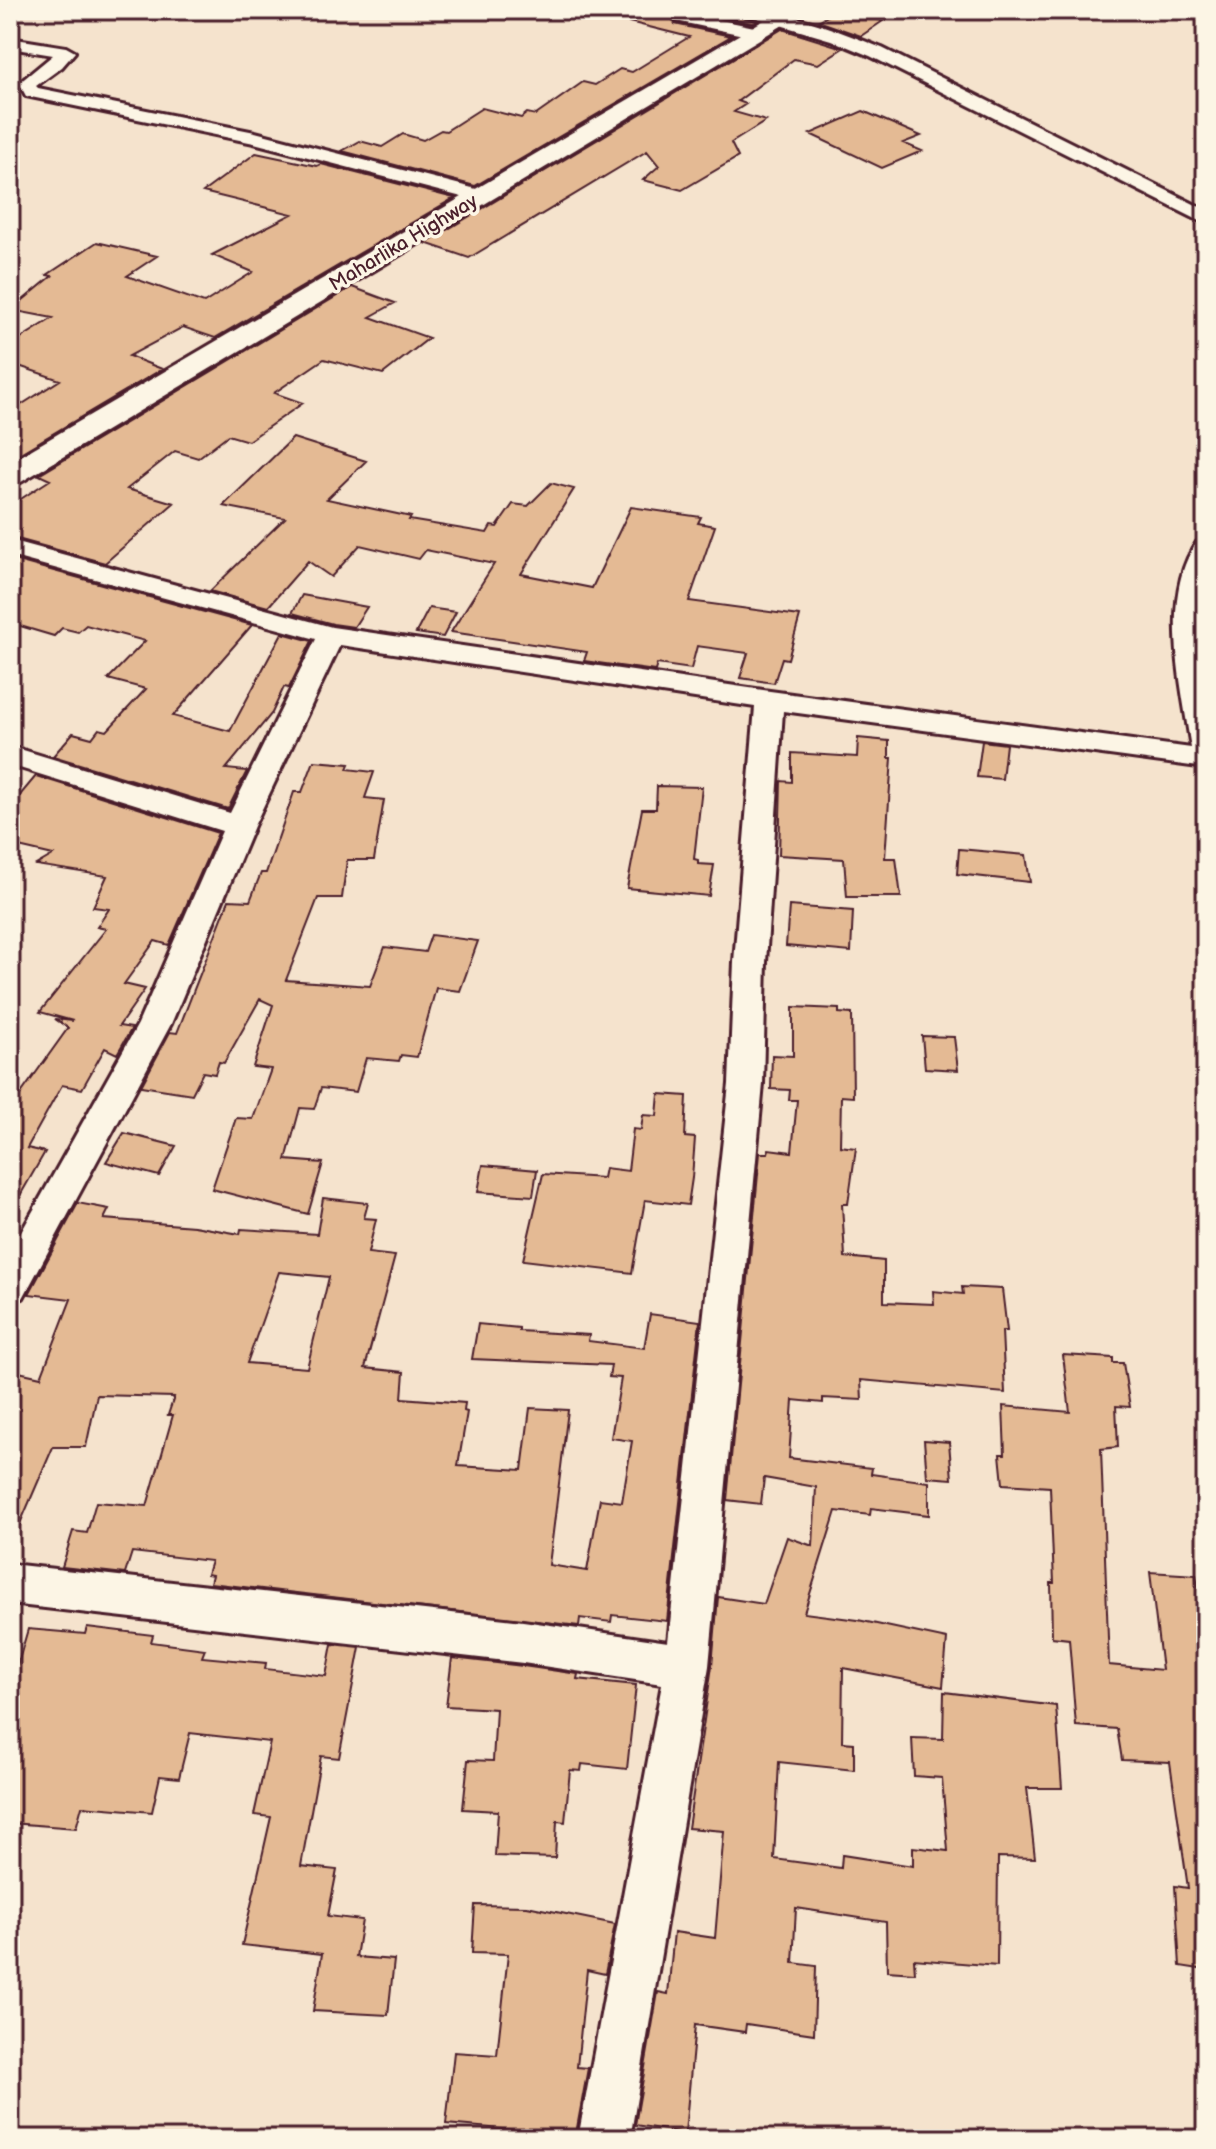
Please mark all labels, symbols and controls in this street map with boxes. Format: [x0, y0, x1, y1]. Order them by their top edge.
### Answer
street label: Maharlika Highway [325, 189, 482, 297]

